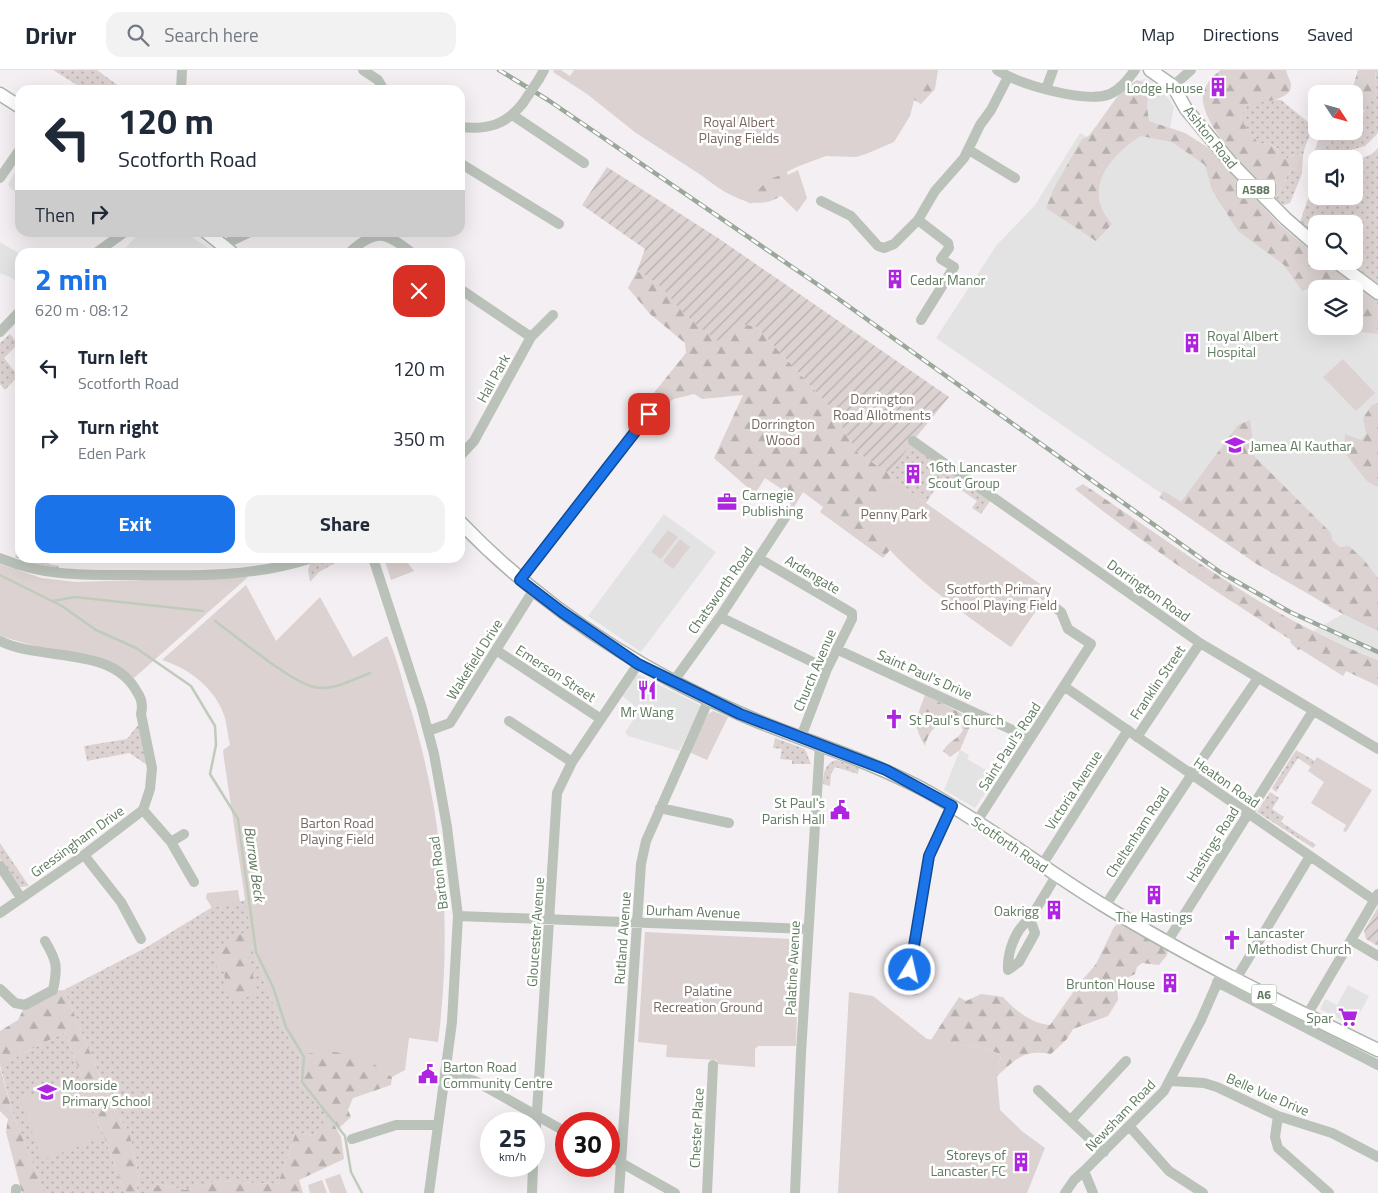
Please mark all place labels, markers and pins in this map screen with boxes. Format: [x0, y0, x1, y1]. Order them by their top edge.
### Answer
building icon: Lodge House [1207, 76, 1229, 98]
place label: Lodge House [1126, 77, 1203, 98]
building icon: Cedar Manor [884, 268, 906, 290]
place label: Cedar Manor [910, 269, 986, 290]
place label: Royal Albert Hospital [1207, 325, 1279, 362]
building icon: Royal Albert Hospital [1181, 332, 1203, 354]
pin [628, 393, 670, 435]
school or university icon: Jamea Al Kauthar [1224, 434, 1246, 456]
place label: Jamea Al Kauthar [1250, 435, 1351, 456]
place label: 16th Lancaster Scout Group [928, 456, 1017, 493]
building icon: 16th Lancaster Scout Group [902, 463, 924, 485]
place label: Carnegie Publishing [742, 484, 803, 521]
office icon: Carnegie Publishing [716, 491, 738, 513]
restaurant icon: Mr Wang [636, 679, 658, 701]
place label: Mr Wang [620, 701, 674, 722]
church icon: St Paul's Church [883, 708, 905, 730]
place label: St Paul's Church [909, 709, 1004, 730]
place label: St Paul's Parish Hall [762, 792, 825, 829]
public building icon: St Paul's Parish Hall [829, 799, 851, 821]
building icon: The Hastings [1143, 884, 1165, 906]
building icon: Oakrigg [1043, 899, 1065, 921]
place label: Oakrigg [994, 900, 1039, 921]
place label: The Hastings [1115, 906, 1193, 927]
place label: Lancaster Methodist Church [1247, 922, 1351, 959]
church icon: Lancaster Methodist Church [1221, 929, 1243, 951]
building icon: Brunton House [1159, 972, 1181, 994]
place label: Brunton House [1066, 973, 1155, 994]
supermarket icon: Spar [1337, 1006, 1359, 1028]
place label: Spar [1306, 1007, 1333, 1028]
place label: Barton Road Community Centre [443, 1056, 553, 1093]
public building icon: Barton Road Community Centre [417, 1063, 439, 1085]
place label: Moorside Primary School [62, 1074, 151, 1111]
school or university icon: Moorside Primary School [36, 1081, 58, 1103]
place label: Storeys of Lancaster FC [930, 1144, 1006, 1181]
building icon: Storeys of Lancaster FC [1010, 1151, 1032, 1173]

